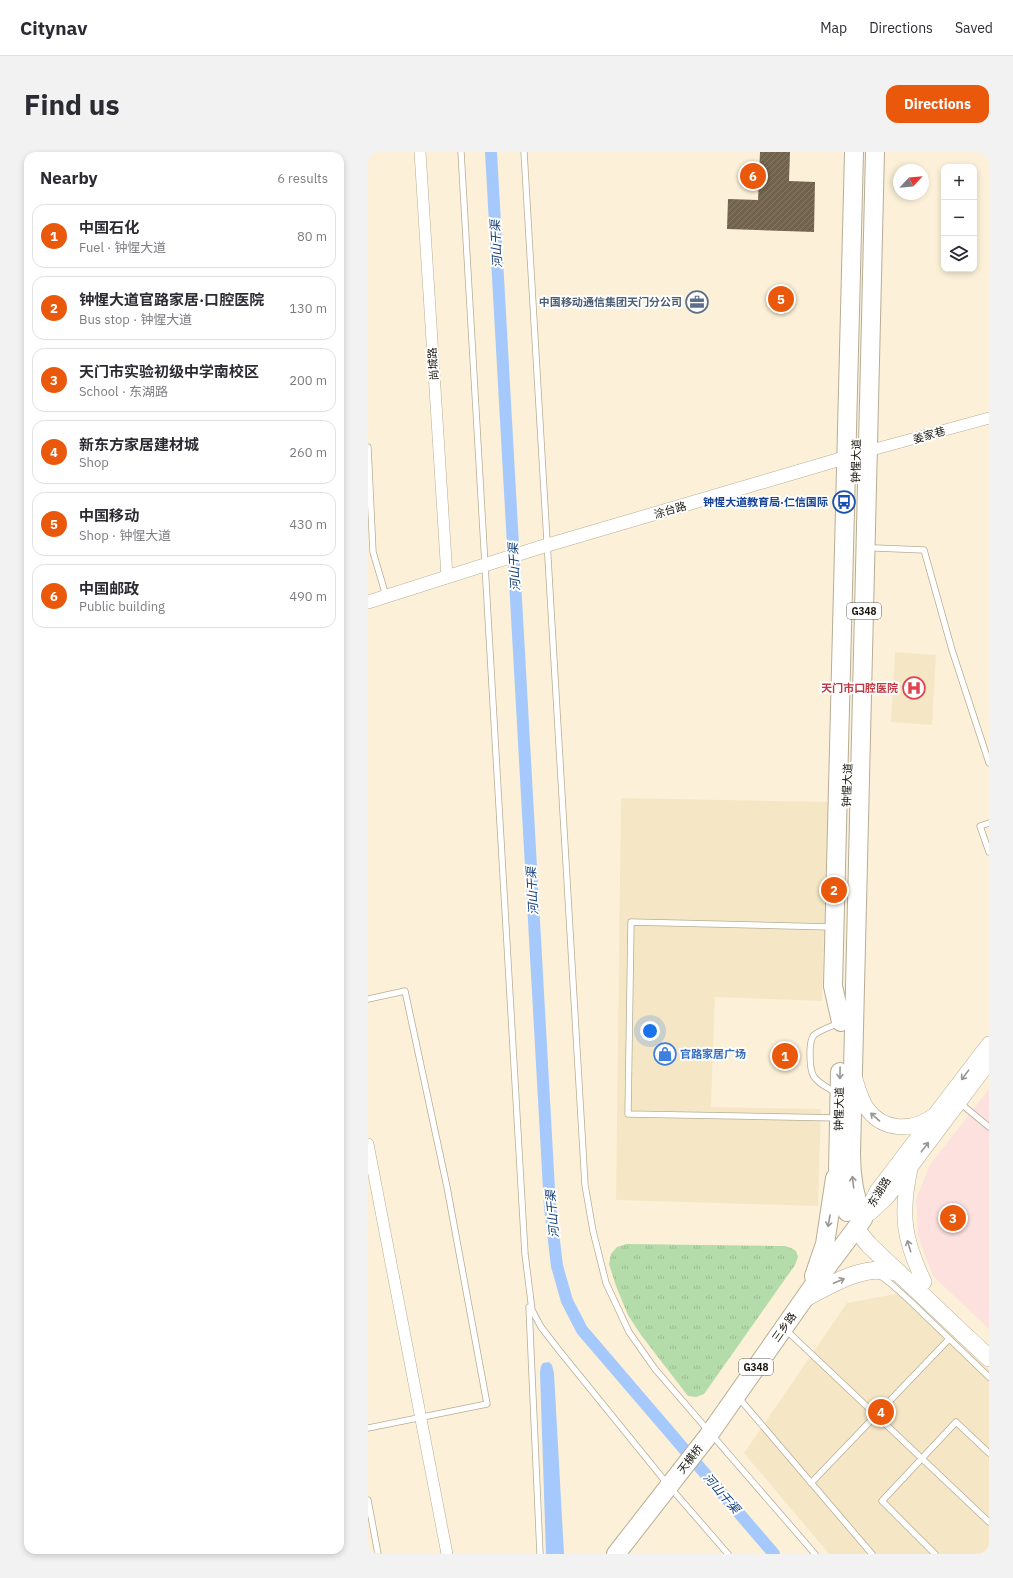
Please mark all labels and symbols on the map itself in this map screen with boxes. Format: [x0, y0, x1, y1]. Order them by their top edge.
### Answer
pin: 6 [740, 161, 766, 191]
north arrow [893, 164, 929, 200]
water label: 河山干渠 [487, 218, 505, 268]
pin: 5 [768, 284, 794, 314]
office icon: 中国移动通信集团天门分公司 [684, 289, 710, 315]
place label: 中国移动通信集团天门分公司 [539, 295, 682, 309]
street label: 尚城路 [425, 347, 441, 381]
street label: 姜家巷 [911, 424, 947, 446]
street label: 钟惺大道 [849, 439, 863, 483]
bus stop icon: 钟惺大道教育局·仁信国际 [831, 489, 857, 515]
place label: 钟惺大道教育局·仁信国际 [703, 495, 828, 509]
street label: 涂台路 [652, 499, 688, 521]
water label: 河山干渠 [505, 541, 523, 591]
road number: G348 [847, 603, 881, 619]
hospital icon: 天门市口腔医院 [901, 675, 927, 701]
place label: 天门市口腔医院 [821, 681, 898, 695]
street label: 钟惺大道 [839, 763, 855, 807]
water label: 河山干渠 [523, 865, 541, 915]
pin: 2 [821, 875, 847, 905]
your location [640, 1021, 660, 1041]
shop icon: 官路家居广场 [652, 1041, 678, 1067]
pin: 1 [772, 1041, 798, 1071]
place label: 官路家居广场 [680, 1047, 746, 1061]
one-way arrow [836, 1066, 844, 1079]
one-way arrow [961, 1069, 970, 1080]
street label: 钟惺大道 [832, 1087, 846, 1131]
one-way arrow [870, 1112, 881, 1121]
one-way arrow [921, 1142, 930, 1153]
street label: 东湖路 [864, 1174, 894, 1210]
one-way arrow [849, 1175, 856, 1188]
water label: 河山干渠 [542, 1187, 562, 1239]
pin: 3 [940, 1203, 966, 1233]
one-way arrow [824, 1214, 832, 1227]
one-way arrow [905, 1240, 912, 1253]
one-way arrow [832, 1276, 844, 1284]
street label: 三乡路 [769, 1309, 799, 1345]
road number: G348 [739, 1359, 773, 1375]
pin: 4 [868, 1397, 894, 1427]
street label: 天横桥 [674, 1442, 706, 1476]
water label: 河山干渠 [701, 1470, 745, 1518]

